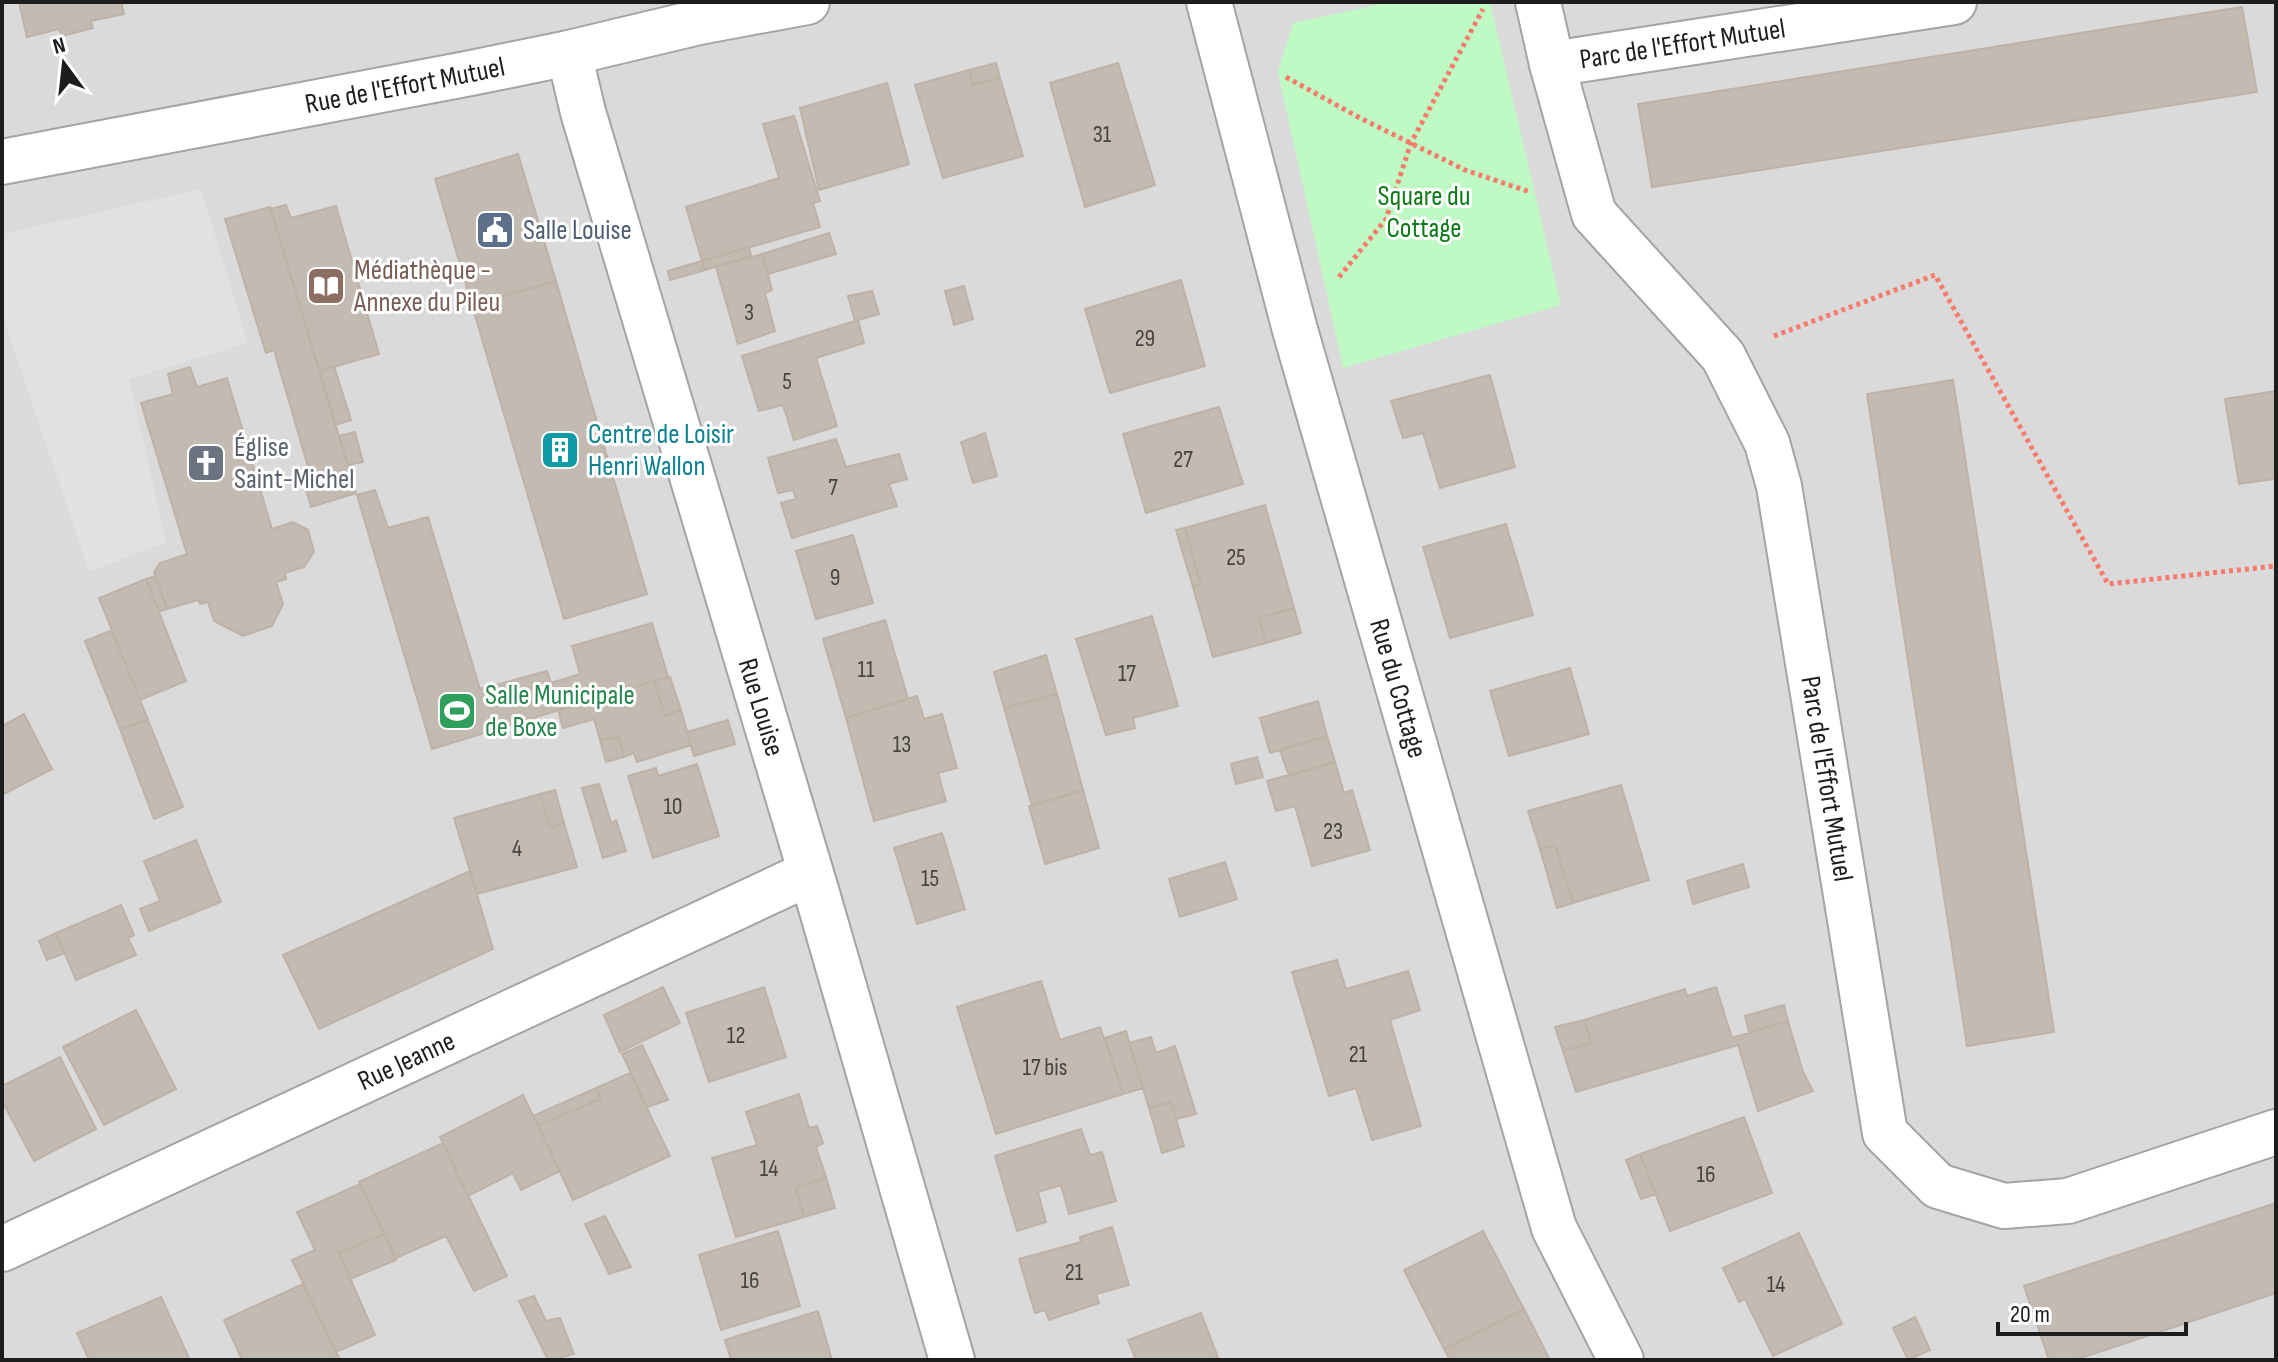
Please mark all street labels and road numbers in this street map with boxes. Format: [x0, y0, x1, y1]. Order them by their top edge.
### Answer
street label: Parc de l'Effort Mutuel [1577, 12, 1788, 76]
street label: Rue de l'Effort Mutuel [302, 50, 508, 121]
street label: Rue du Cottage [1363, 615, 1434, 762]
street label: Rue Louise [731, 654, 791, 760]
street label: Parc de l'Effort Mutuel [1794, 674, 1860, 884]
street label: Rue Jeanne [353, 1024, 460, 1098]

